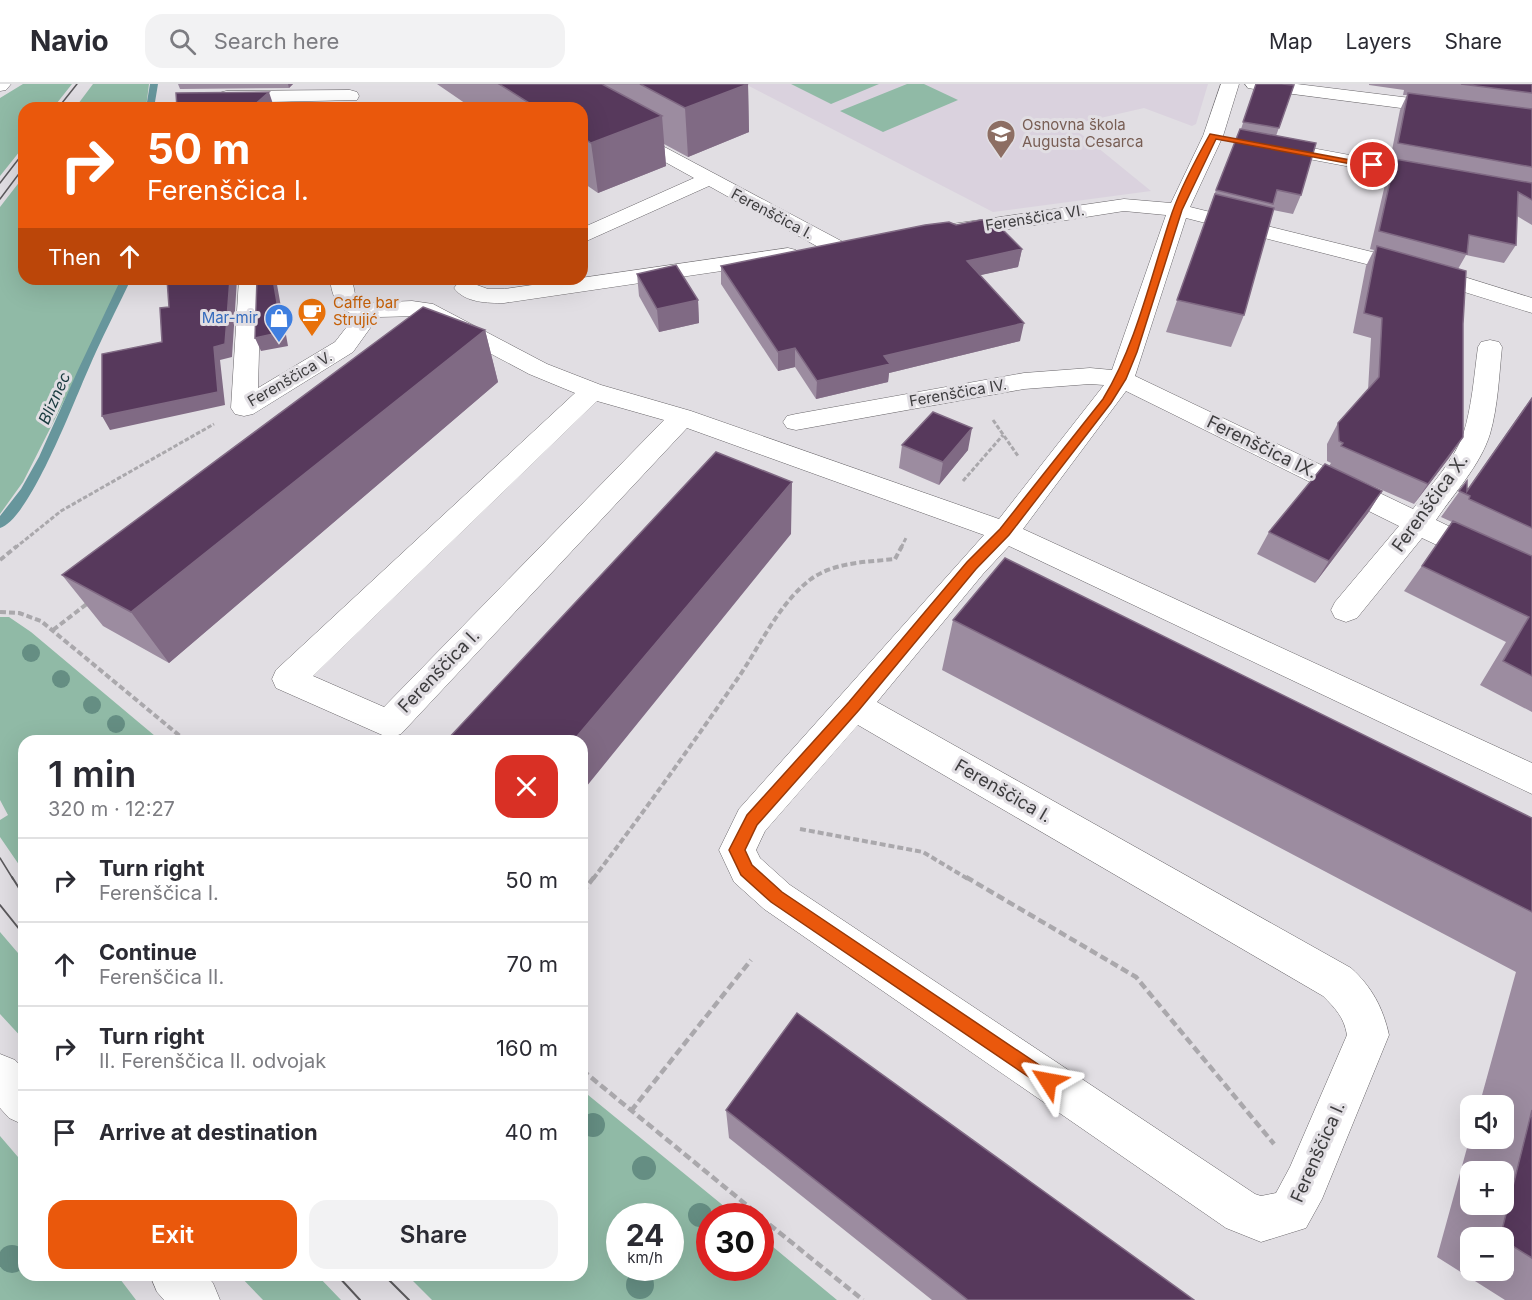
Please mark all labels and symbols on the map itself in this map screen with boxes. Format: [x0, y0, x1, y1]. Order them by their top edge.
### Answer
place label: Osnovna škola Augusta Cesarca [1022, 115, 1143, 151]
school or university icon: Osnovna škola Augusta Cesarca [985, 118, 1017, 160]
pin [1347, 139, 1398, 190]
street label: Ferenščica I. [728, 184, 816, 243]
street label: Ferenščica VI. [984, 200, 1086, 235]
place label: Caffe bar Strujić [333, 293, 399, 329]
cafe icon: Caffe bar Strujić [296, 296, 328, 338]
shop icon: Mar-mir [263, 302, 295, 344]
place label: Mar-mir [202, 308, 258, 327]
street label: Ferenščica V. [244, 347, 336, 410]
water label: Bliznec [34, 369, 74, 427]
street label: Ferenščica IV. [908, 375, 1008, 410]
street label: Ferenščica IX. [1204, 411, 1321, 482]
street label: Ferenščica X. [1387, 450, 1472, 556]
street label: Ferenščica I. [394, 625, 484, 717]
street label: Ferenščica I. [951, 755, 1055, 827]
position arrow [1016, 1049, 1080, 1113]
street label: Ferenščica I. [1286, 1098, 1349, 1205]
speed limit sign: 30 [696, 1203, 774, 1281]

